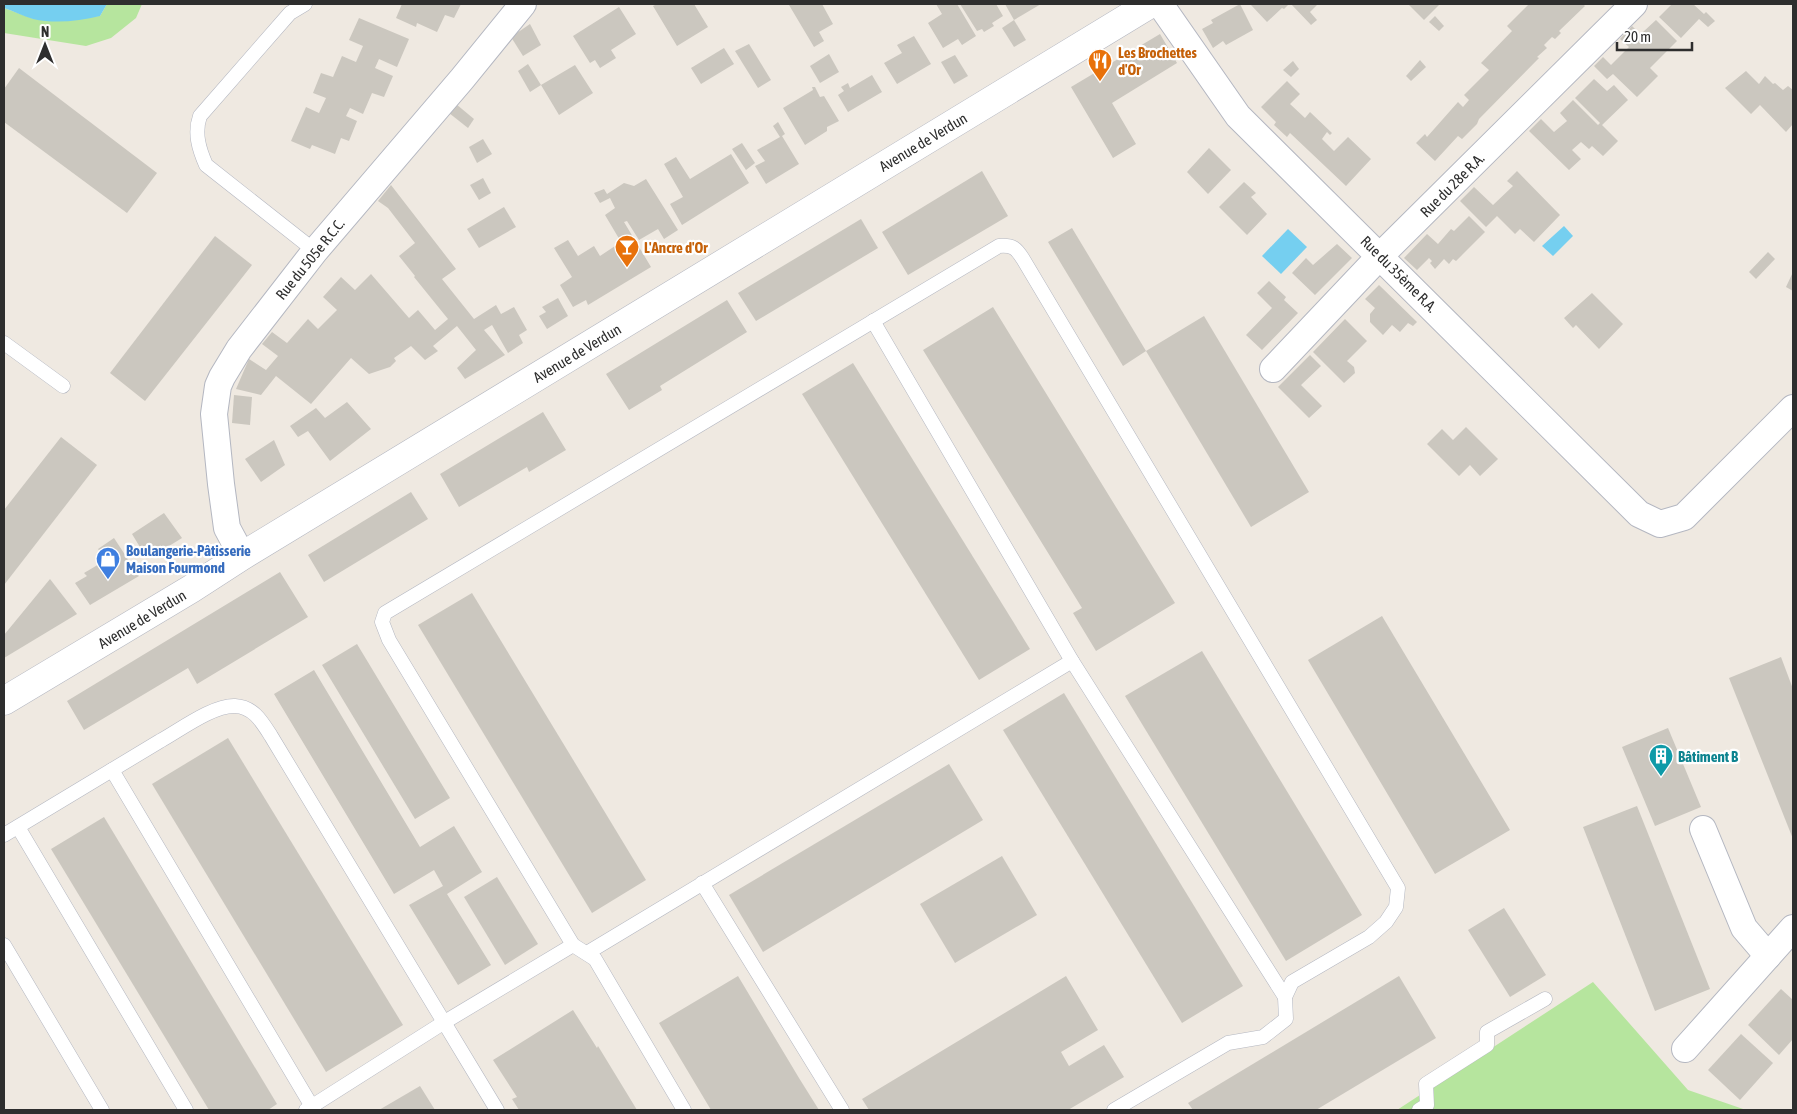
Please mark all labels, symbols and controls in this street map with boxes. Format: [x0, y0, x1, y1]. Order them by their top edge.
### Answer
north arrow [20, 20, 70, 70]
scale bar [1617, 20, 1692, 52]
text: N [41, 24, 49, 40]
text: 20 m [1624, 28, 1651, 45]
place label: Les Brochettes d'Or [1118, 44, 1197, 78]
restaurant icon: Les Brochettes d'Or [1087, 48, 1113, 82]
street label: Avenue de Verdun [876, 109, 970, 175]
street label: Rue du 28e R.A. [1417, 149, 1488, 220]
street label: Rue du 505e R.C.C. [272, 215, 348, 303]
street label: Rue du 35ème R.A. [1357, 232, 1441, 316]
bar icon: L'Ancre d'Or [614, 234, 640, 268]
place label: L'Ancre d'Or [644, 239, 708, 256]
street label: Avenue de Verdun [530, 320, 624, 386]
place label: Boulangerie-Pâtisserie Maison Fourmond [126, 542, 251, 576]
shop icon: Boulangerie-Pâtisserie Maison Fourmond [95, 546, 121, 580]
street label: Avenue de Verdun [95, 586, 189, 652]
building icon: Bâtiment B [1648, 743, 1674, 777]
place label: Bâtiment B [1678, 748, 1739, 765]

